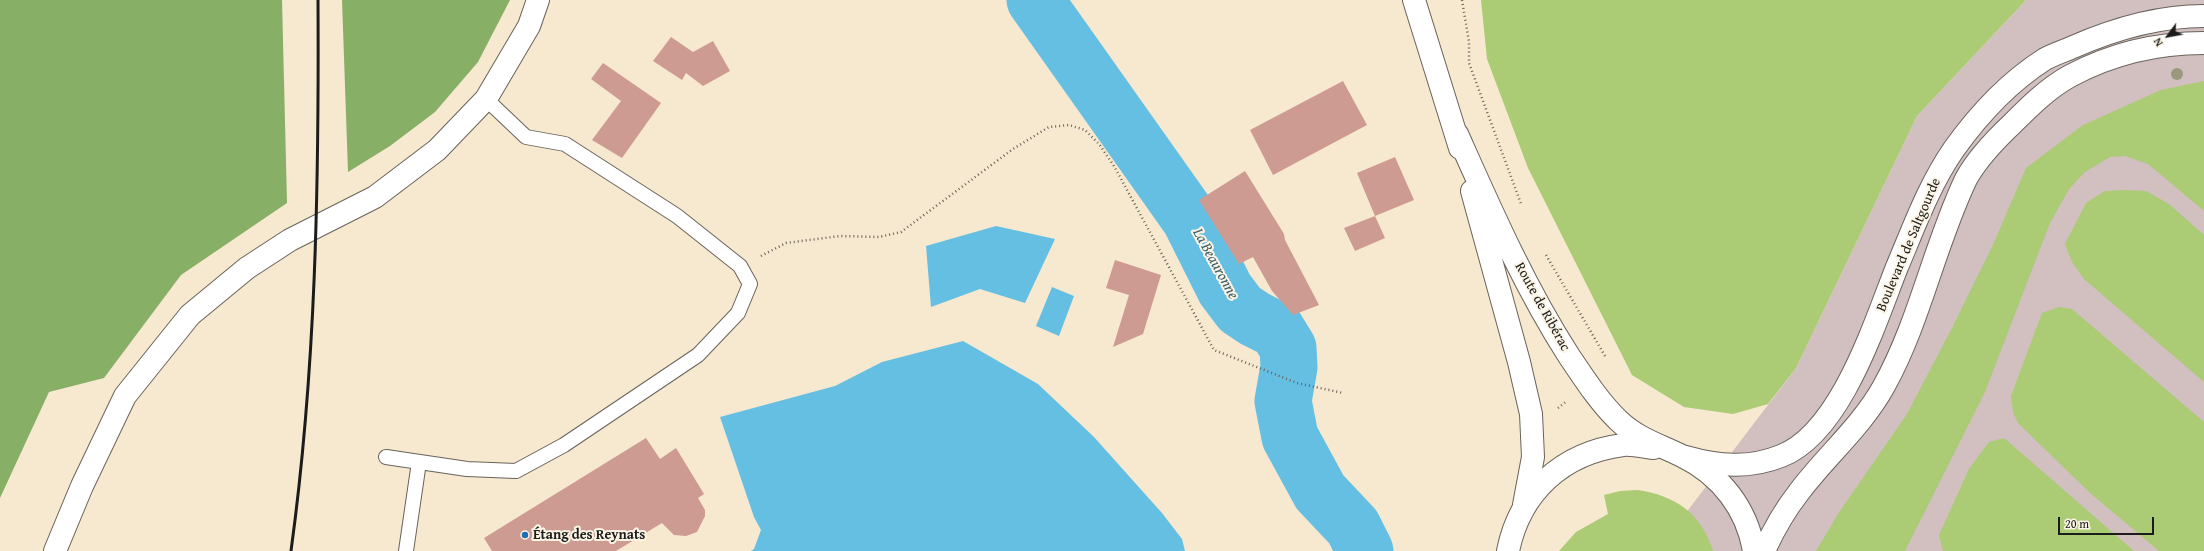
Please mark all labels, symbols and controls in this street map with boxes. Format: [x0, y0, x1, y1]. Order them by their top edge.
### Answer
north arrow [2148, 16, 2188, 56]
text: N [2149, 35, 2167, 50]
street label: Boulevard de Saltgourde [1873, 176, 1945, 314]
water label: La Beauronne [1188, 225, 1242, 303]
street label: Route de Ribérac [1511, 260, 1573, 354]
scale bar [2060, 509, 2156, 535]
text: 20 m [2065, 515, 2089, 532]
place label: Étang des Reynats [533, 527, 645, 543]
marker: Étang des Reynats [520, 530, 530, 540]

